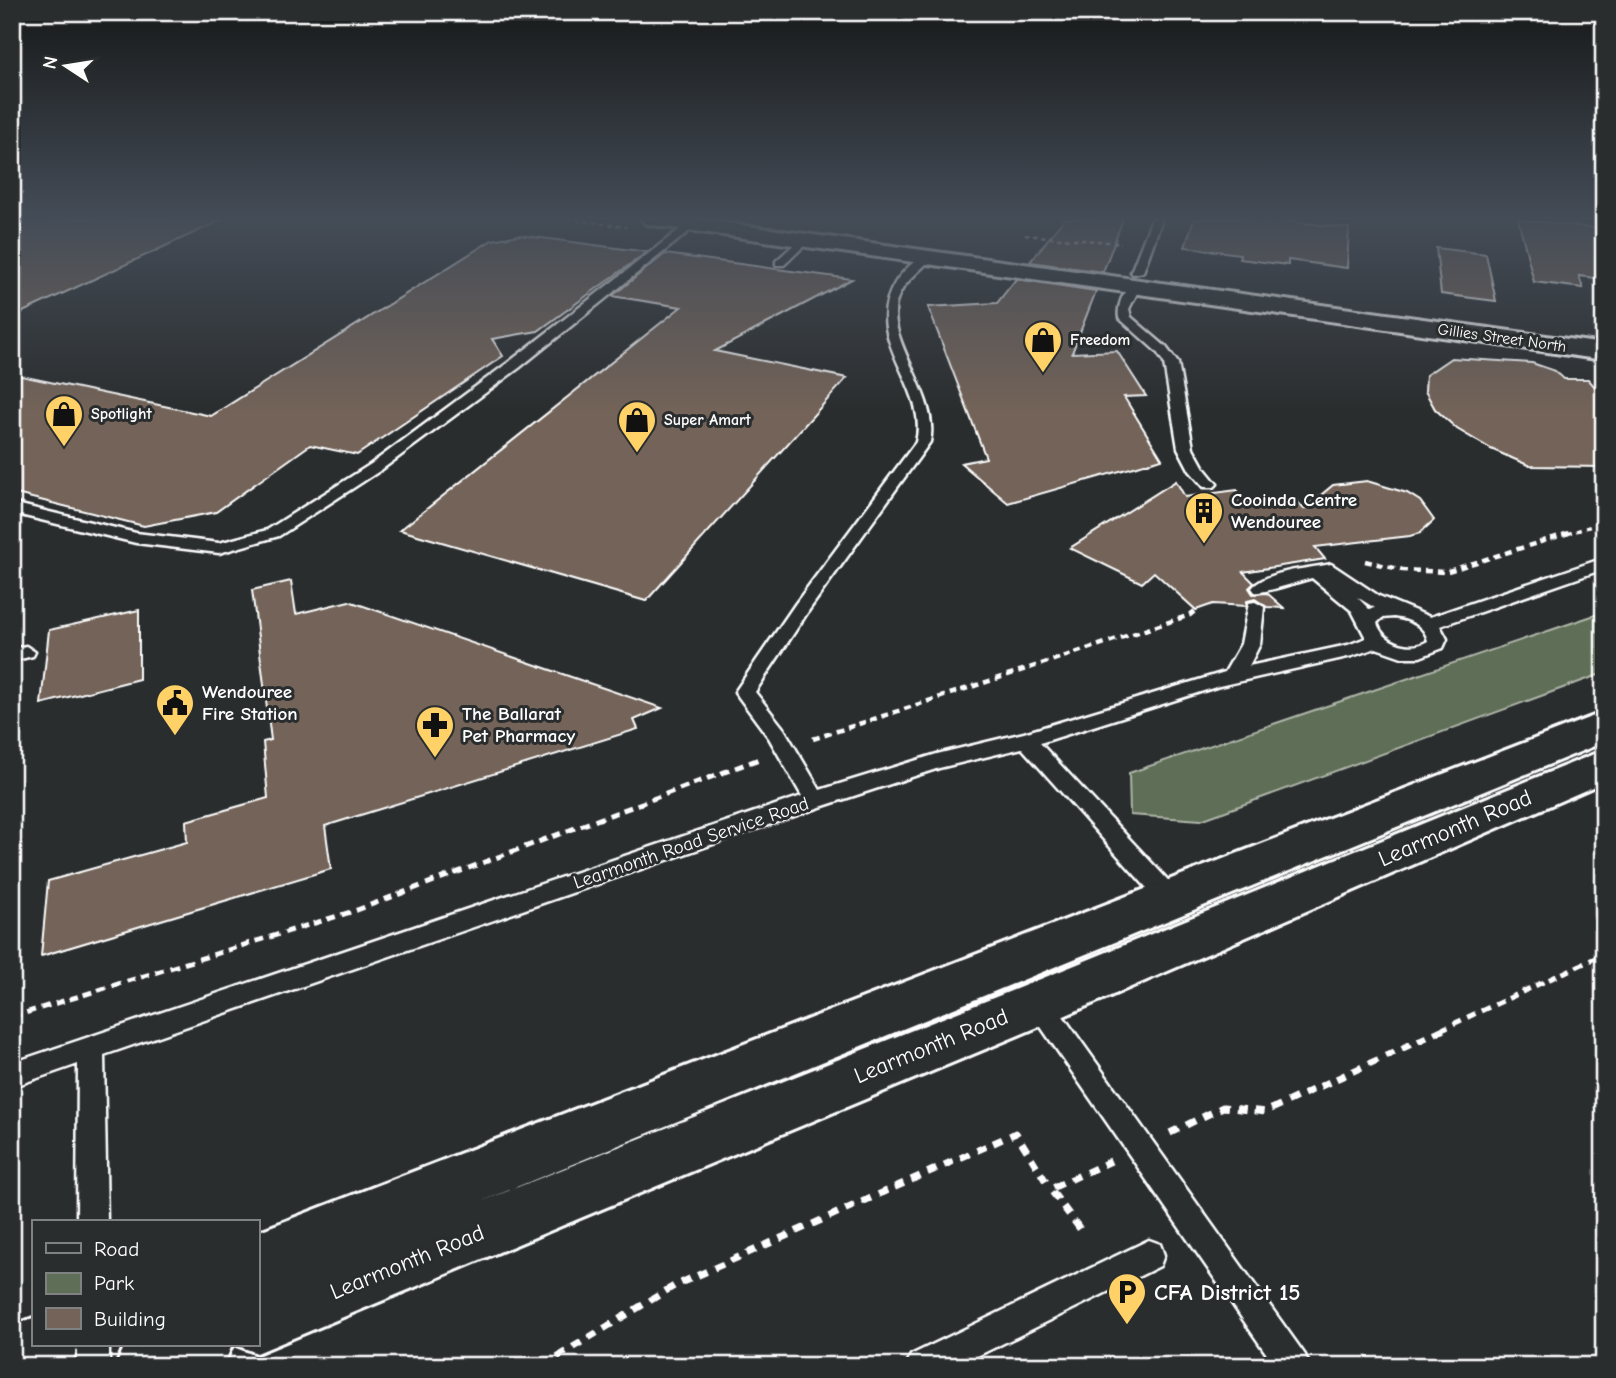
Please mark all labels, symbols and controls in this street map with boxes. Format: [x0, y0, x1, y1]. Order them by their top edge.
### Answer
north arrow [32, 32, 102, 102]
text: N [38, 54, 62, 71]
shop icon: Freedom [1022, 319, 1064, 374]
street label: Gillies Street North [1437, 320, 1567, 356]
place label: Freedom [1070, 331, 1130, 349]
shop icon: Spotlight [43, 393, 85, 448]
shop icon: Super Amart [616, 399, 658, 454]
place label: Spotlight [91, 405, 152, 423]
place label: Super Amart [664, 411, 752, 429]
place label: Cooinda Centre Wendouree [1231, 489, 1357, 533]
building icon: Cooinda Centre Wendouree [1183, 490, 1225, 545]
place label: Wendouree Fire Station [202, 681, 298, 725]
public building icon: Wendouree Fire Station [154, 682, 196, 737]
place label: The Ballarat Pet Pharmacy [462, 703, 575, 747]
pharmacy icon: The Ballarat Pet Pharmacy [414, 704, 456, 759]
street label: Learmonth Road [1374, 784, 1536, 872]
street label: Learmonth Road Service Road [570, 792, 812, 894]
street label: Learmonth Road [850, 1003, 1012, 1089]
street label: Learmonth Road [326, 1219, 488, 1305]
legend [32, 1220, 259, 1346]
text: Road [94, 1237, 139, 1261]
text: Park [94, 1271, 134, 1295]
parking icon: CFA District 15 [1106, 1271, 1148, 1326]
place label: CFA District 15 [1154, 1279, 1300, 1306]
text: Building [94, 1307, 166, 1331]

